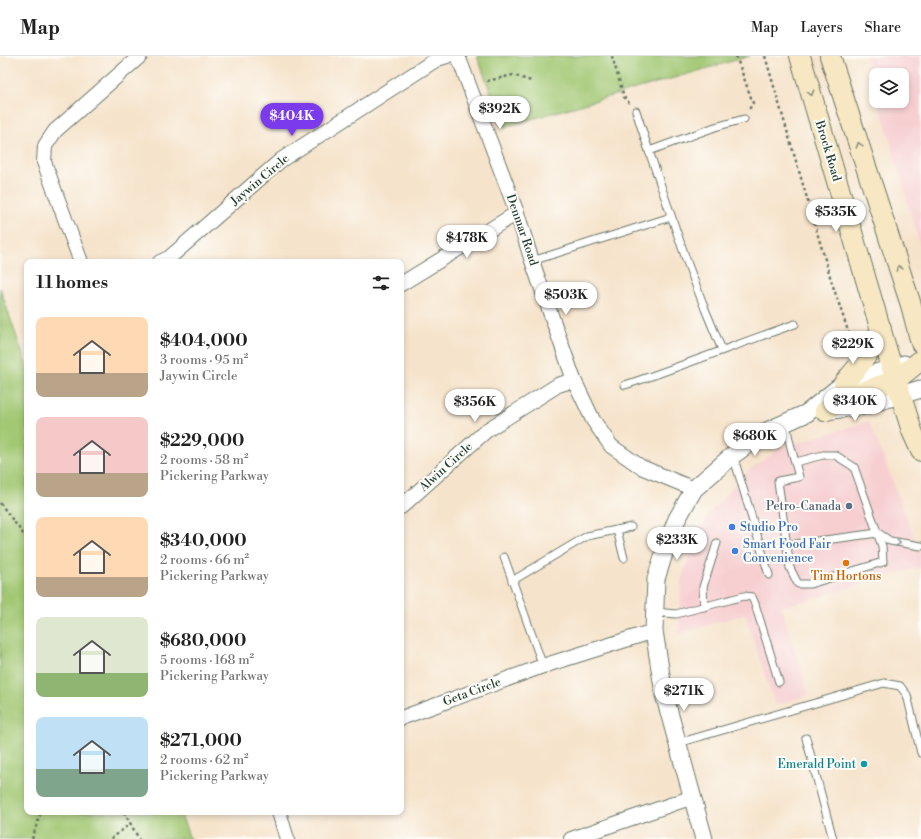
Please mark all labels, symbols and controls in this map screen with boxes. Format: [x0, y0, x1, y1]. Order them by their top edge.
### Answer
text: Map [20, 16, 60, 40]
text: Map [751, 19, 778, 37]
text: Layers [800, 19, 843, 37]
text: Share [865, 19, 901, 37]
map controls [869, 68, 909, 108]
button: layers [869, 68, 909, 108]
one-way arrow [806, 89, 815, 96]
pin: $392K [472, 96, 528, 130]
text: $392K [479, 101, 521, 117]
pin: $404K [264, 103, 320, 137]
text: $404K [269, 108, 315, 124]
street label: Brock Road [811, 118, 844, 183]
one-way arrow [855, 141, 864, 148]
street label: Jaywin Circle [227, 151, 292, 209]
street label: Denmar Road [503, 192, 541, 268]
pin: $535K [808, 199, 864, 233]
text: $535K [815, 204, 857, 220]
pin: $478K [439, 225, 495, 259]
text: $478K [446, 230, 488, 246]
one-way arrow [895, 265, 904, 272]
text: 11 homes [36, 272, 108, 294]
icon: filters [370, 272, 392, 294]
pin: $503K [538, 282, 594, 316]
text: $503K [544, 287, 588, 303]
text: $404,000 [160, 330, 248, 352]
pin: $229K [825, 331, 881, 365]
icon: home [68, 333, 116, 381]
text: $229K [832, 336, 874, 352]
text: 3 rooms · 95 m² [160, 352, 248, 368]
text: Jaywin Circle [160, 368, 238, 384]
pin: $340K [827, 388, 883, 422]
pin: $356K [447, 389, 503, 423]
text: $340K [833, 393, 877, 409]
text: $356K [454, 394, 496, 410]
pin: $680K [727, 423, 783, 457]
text: $680K [733, 428, 777, 444]
text: $229,000 [160, 430, 244, 452]
icon: home [68, 433, 116, 481]
street label: Alwin Circle [416, 439, 476, 495]
text: 2 rooms · 58 m² [160, 452, 249, 468]
text: Pickering Parkway [160, 468, 269, 484]
place label: Petro-Canada [766, 499, 842, 514]
marker: Petro-Canada [844, 501, 854, 511]
place label: Studio Pro [740, 520, 798, 535]
marker: Studio Pro [727, 522, 737, 532]
pin: $233K [649, 527, 705, 561]
text: $340,000 [160, 530, 247, 552]
text: $233K [656, 532, 698, 548]
icon: home [68, 533, 116, 581]
place label: Smart Food Fair Convenience [743, 537, 831, 566]
one-way arrow [895, 538, 901, 547]
marker: Smart Food Fair Convenience [730, 546, 740, 556]
text: 2 rooms · 66 m² [160, 552, 249, 568]
marker: Tim Hortons [841, 558, 851, 568]
text: Pickering Parkway [160, 568, 269, 584]
place label: Tim Hortons [811, 569, 881, 584]
text: $680,000 [160, 630, 246, 652]
icon: home [68, 633, 116, 681]
text: 5 rooms · 168 m² [160, 652, 254, 668]
text: Pickering Parkway [160, 668, 269, 684]
street label: Geta Circle [441, 675, 503, 709]
pin: $271K [656, 678, 712, 712]
text: $271K [664, 683, 704, 699]
text: $271,000 [160, 730, 242, 752]
icon: home [68, 733, 116, 781]
text: 2 rooms · 62 m² [160, 752, 249, 768]
place label: Emerald Point [778, 757, 857, 772]
marker: Emerald Point [859, 759, 869, 769]
text: Pickering Parkway [160, 768, 269, 784]

